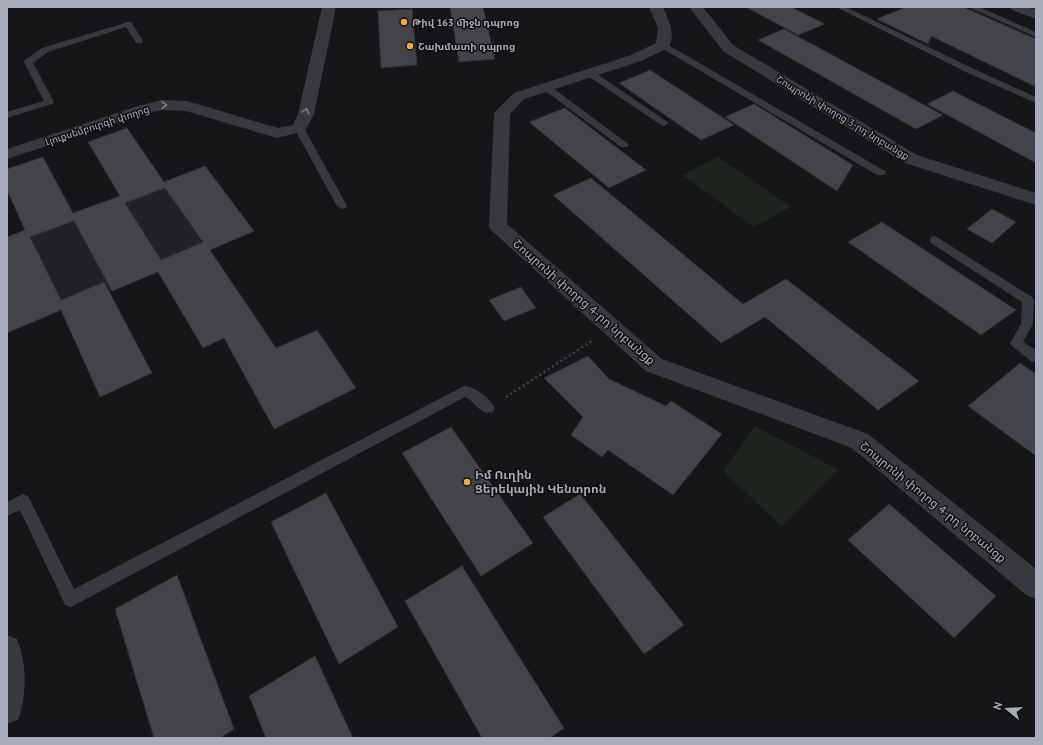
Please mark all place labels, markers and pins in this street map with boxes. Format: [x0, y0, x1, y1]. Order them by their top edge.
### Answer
place label: Թիվ 163 միջն դպրոց [412, 16, 519, 29]
marker: Թիվ 163 միջն դպրոց [399, 17, 409, 27]
place label: Շախմատի դպրոց [418, 40, 515, 53]
marker: Շախմատի դպրոց [405, 41, 415, 51]
place label: Իմ Ուղին Ցերեկային Կենտրոն [475, 467, 606, 496]
marker: Իմ Ուղին Ցերեկային Կենտրոն [462, 477, 472, 487]

